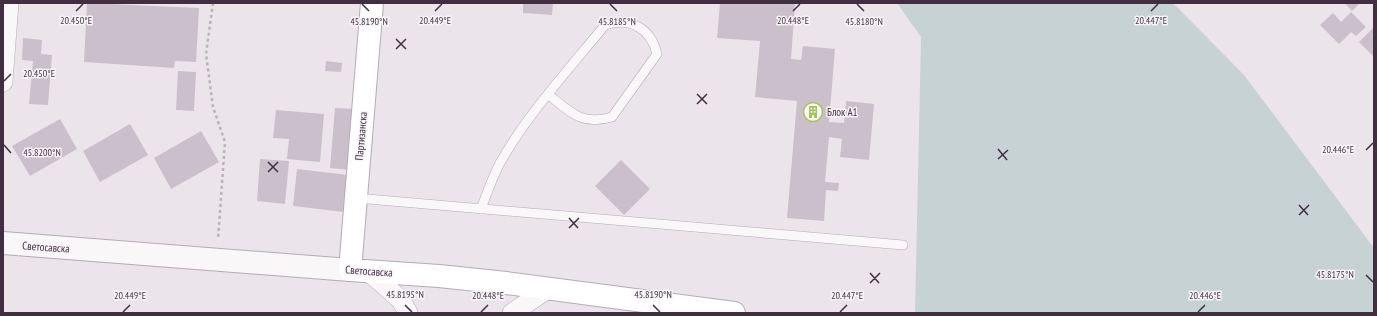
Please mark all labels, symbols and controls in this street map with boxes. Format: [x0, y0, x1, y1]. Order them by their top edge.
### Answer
text: 20.450°E [60, 14, 92, 27]
text: 20.449°E [419, 14, 451, 27]
text: 20.448°E [777, 14, 809, 27]
text: 20.447°E [1135, 14, 1167, 27]
text: 45.8190°N [350, 15, 388, 28]
text: 45.8185°N [598, 15, 636, 28]
text: 45.8180°N [845, 15, 883, 28]
text: 20.450°E [23, 67, 55, 80]
building icon: Блок А1 [802, 101, 824, 123]
place label: Блок А1 [827, 105, 858, 119]
street label: Партизанска [352, 111, 370, 161]
text: 20.446°E [1322, 143, 1354, 156]
text: 45.8200°N [23, 146, 61, 159]
street label: Светосавска [22, 238, 70, 256]
street label: Светосавска [345, 262, 393, 280]
text: 45.8175°N [1316, 268, 1354, 281]
text: 45.8195°N [386, 288, 424, 301]
text: 45.8190°N [634, 288, 672, 301]
text: 20.449°E [114, 289, 146, 302]
text: 20.448°E [472, 289, 504, 302]
text: 20.447°E [831, 289, 863, 302]
text: 20.446°E [1189, 289, 1221, 302]

